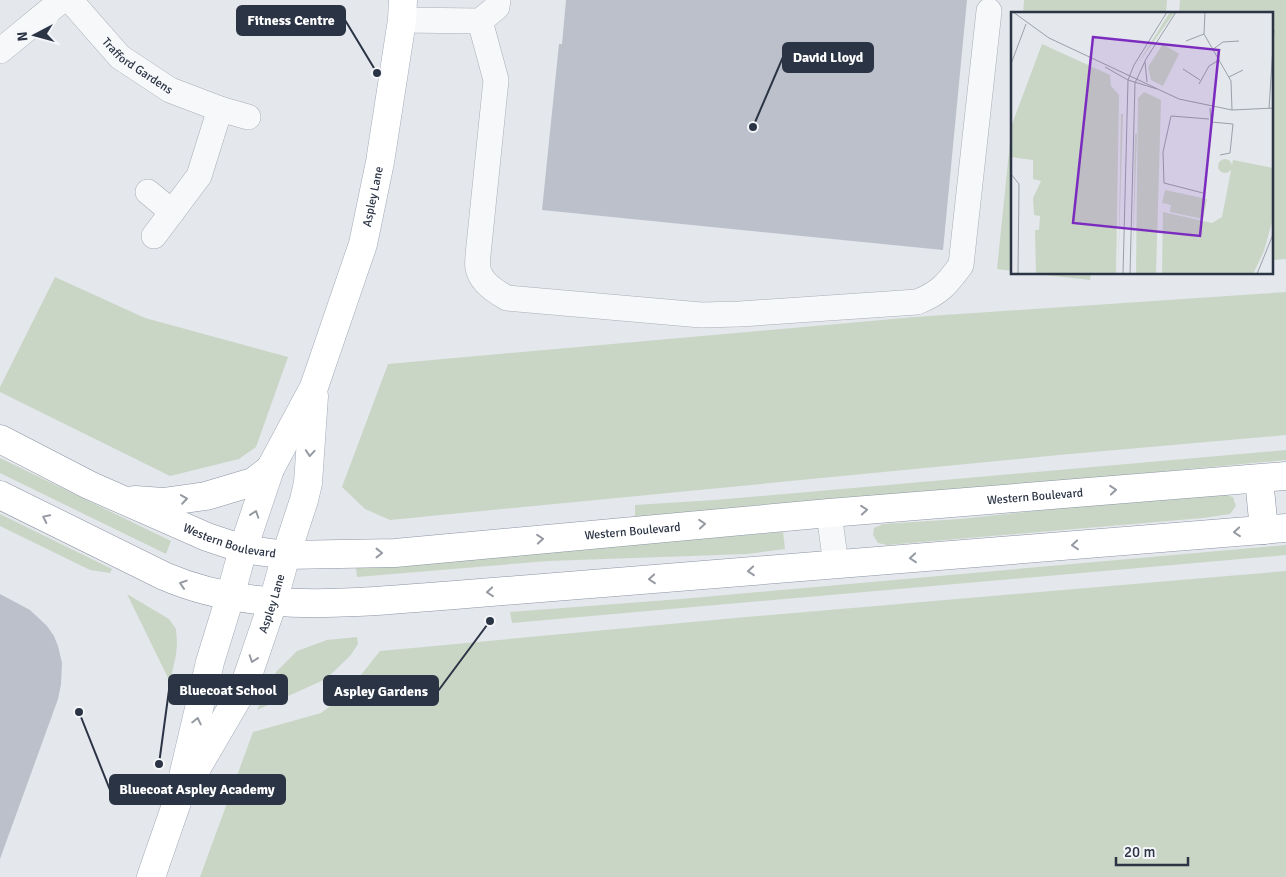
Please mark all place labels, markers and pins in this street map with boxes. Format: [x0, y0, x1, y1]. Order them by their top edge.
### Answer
callout: Fitness Centre [237, 6, 345, 35]
callout: David Lloyd [783, 43, 873, 72]
callout: Bluecoat School [169, 675, 287, 704]
callout: Aspley Gardens [324, 676, 438, 705]
callout: Bluecoat Aspley Academy [110, 775, 285, 804]

